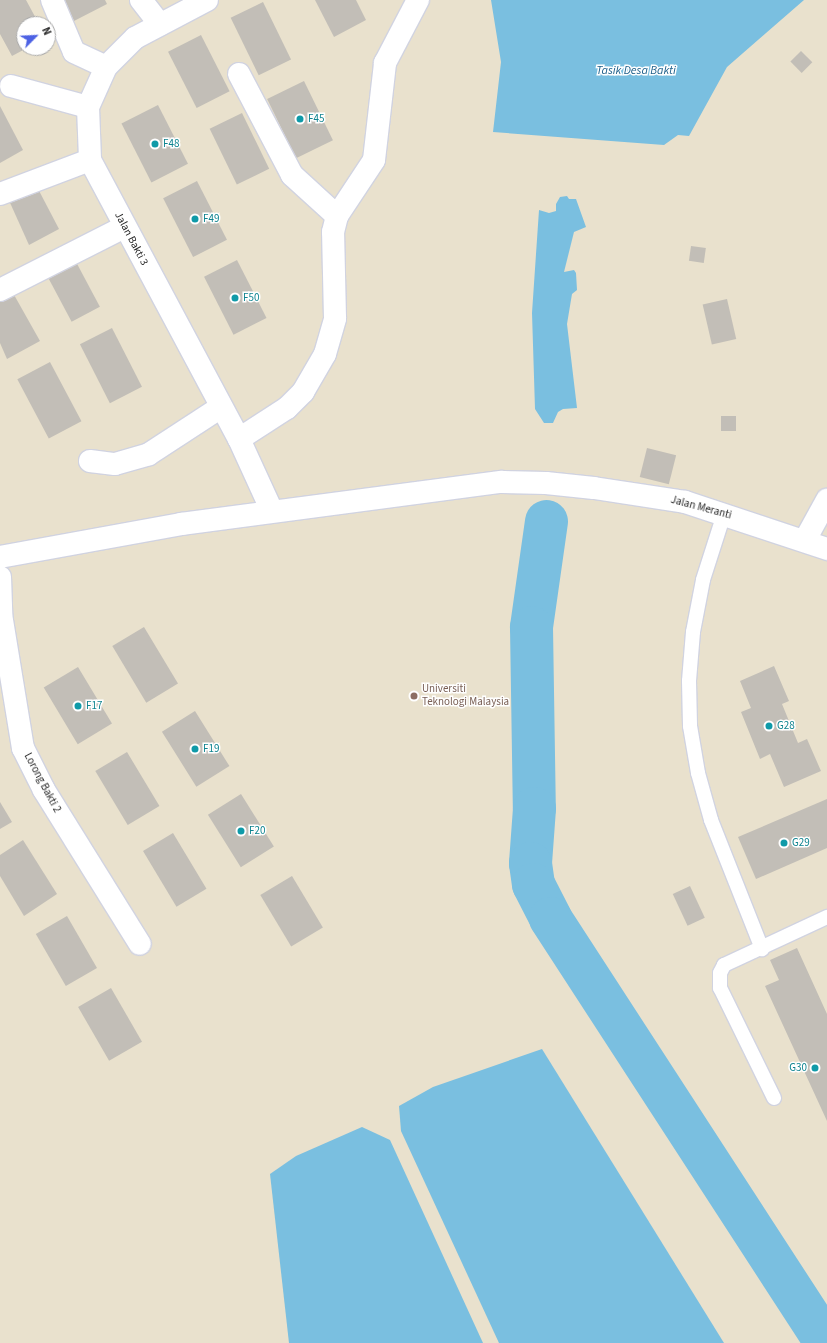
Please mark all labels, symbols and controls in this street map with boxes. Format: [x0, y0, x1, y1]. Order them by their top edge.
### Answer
north arrow [16, 16, 56, 56]
text: N [38, 25, 55, 38]
water label: Tasik Desa Bakti [596, 64, 676, 78]
place label: F45 [308, 112, 324, 126]
marker: F45 [295, 114, 305, 124]
place label: F48 [163, 137, 179, 151]
marker: F48 [150, 139, 160, 149]
street label: Jalan Bakti 3 [111, 210, 151, 268]
place label: F49 [203, 212, 219, 226]
marker: F49 [190, 214, 200, 224]
place label: F50 [243, 291, 259, 305]
marker: F50 [230, 293, 240, 303]
street label: Jalan Meranti [669, 494, 733, 522]
place label: Universiti Teknologi Malaysia [422, 683, 509, 709]
marker: Universiti Teknologi Malaysia [409, 691, 419, 701]
place label: F17 [86, 699, 102, 713]
marker: F17 [73, 701, 83, 711]
place label: G28 [777, 719, 795, 733]
marker: G28 [764, 721, 774, 731]
place label: F19 [203, 742, 219, 756]
marker: F19 [190, 744, 200, 754]
street label: Lorong Bakti 2 [21, 751, 63, 815]
place label: F20 [249, 824, 265, 838]
marker: F20 [236, 826, 246, 836]
place label: G29 [792, 836, 810, 850]
marker: G29 [779, 838, 789, 848]
place label: G30 [789, 1061, 807, 1075]
marker: G30 [810, 1063, 820, 1073]

